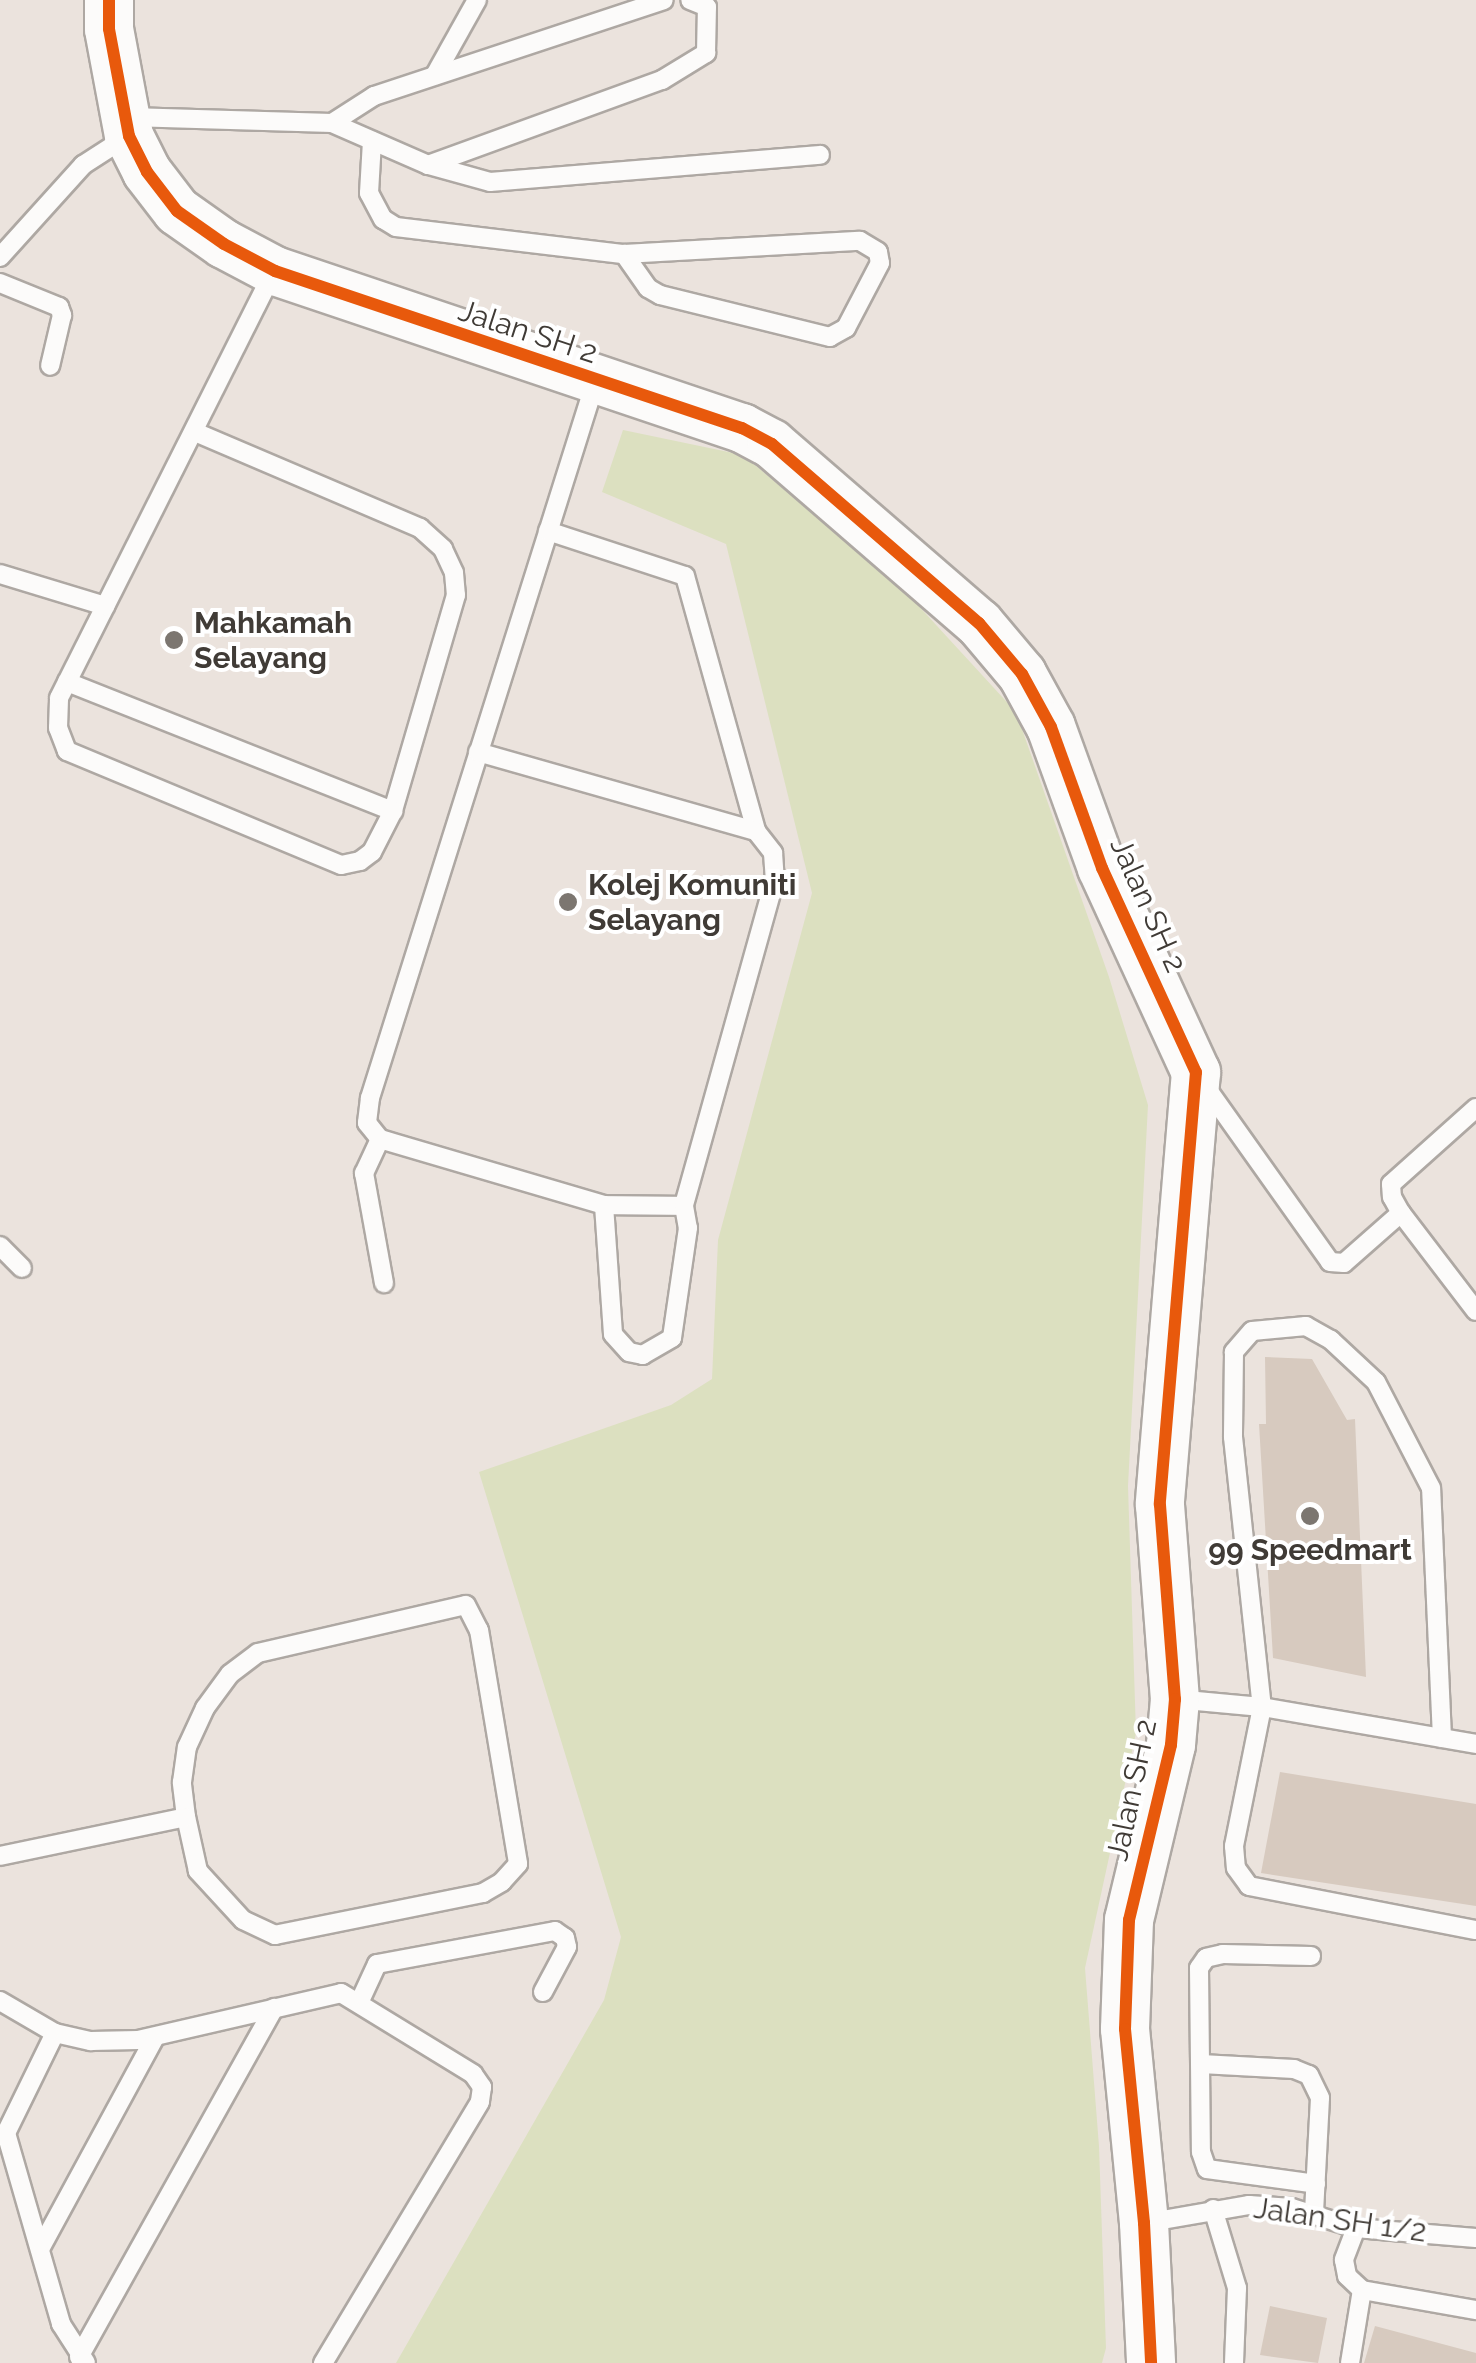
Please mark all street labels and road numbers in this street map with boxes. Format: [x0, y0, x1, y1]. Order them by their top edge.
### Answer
street label: Jalan SH 2 [454, 293, 602, 371]
street label: Jalan SH 2 [1102, 832, 1194, 978]
street label: Jalan SH 2 [1099, 1716, 1165, 1864]
street label: Jalan SH 1/2 [1251, 2190, 1429, 2250]

